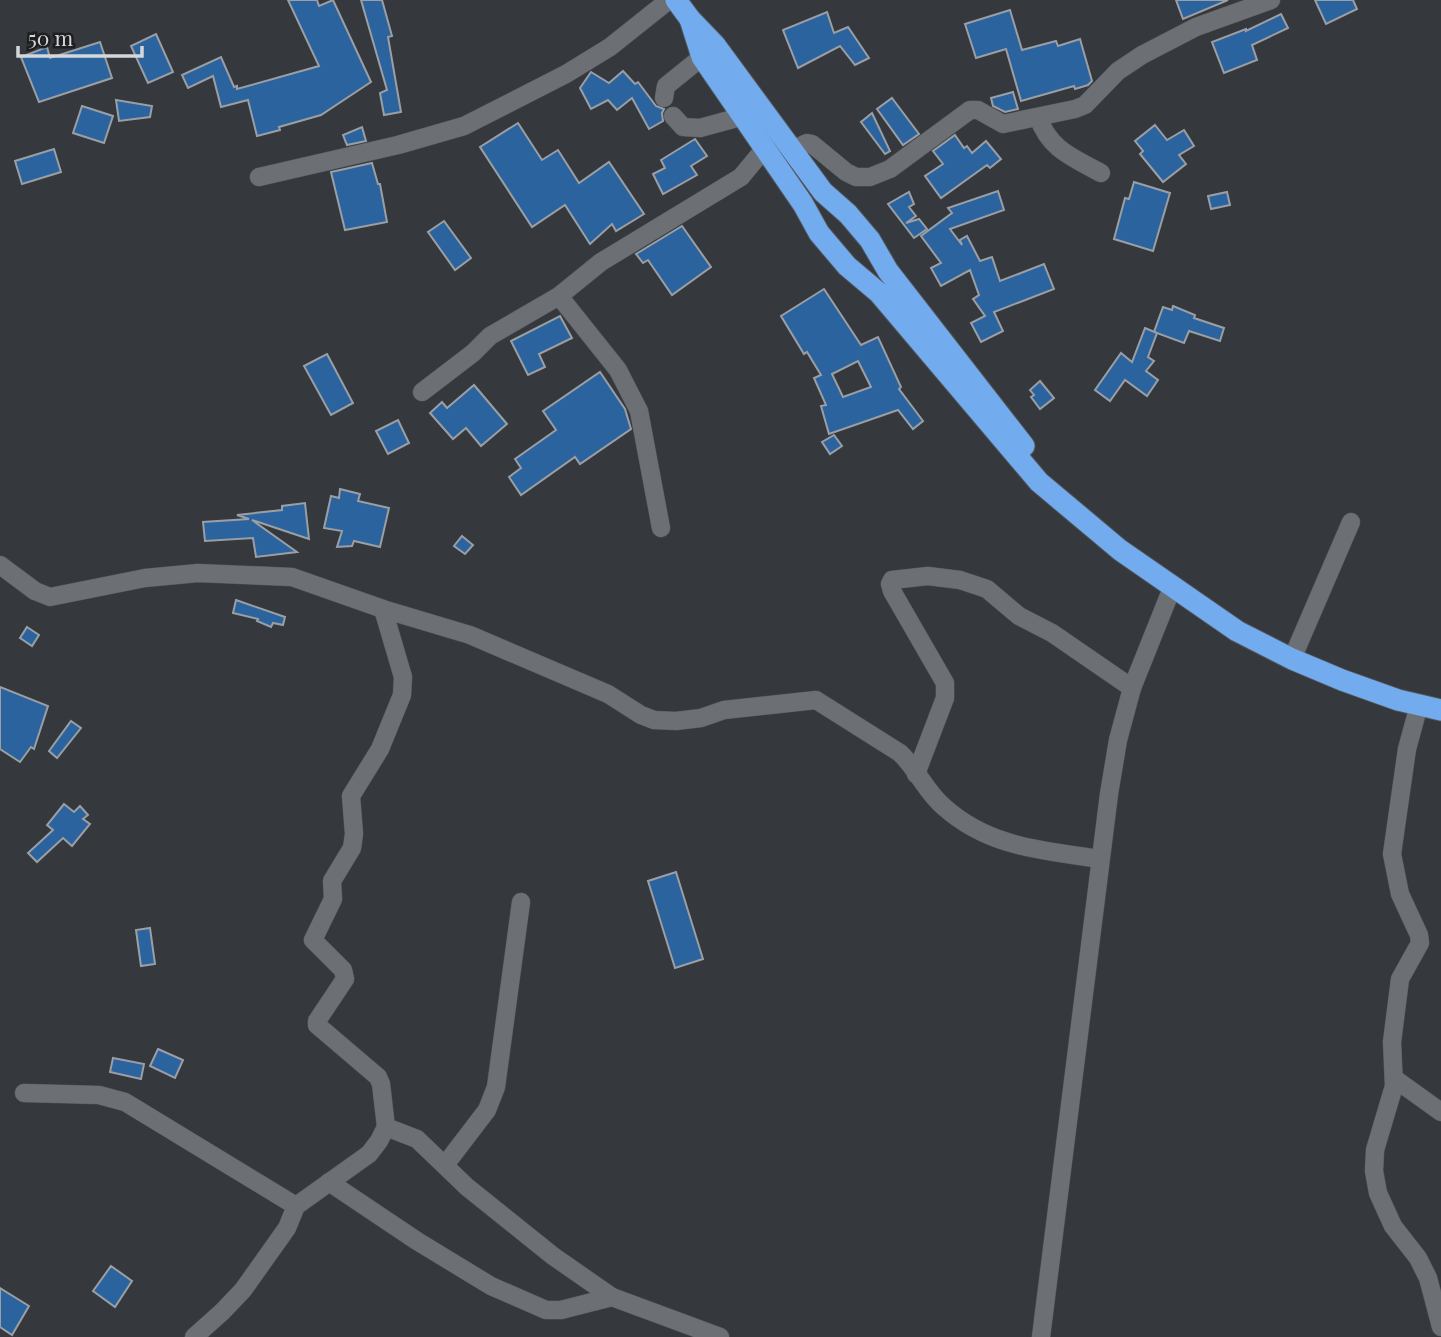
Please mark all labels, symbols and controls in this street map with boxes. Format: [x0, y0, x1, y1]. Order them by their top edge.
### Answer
scale bar [18, 14, 142, 58]
text: 50 m [28, 23, 74, 51]

